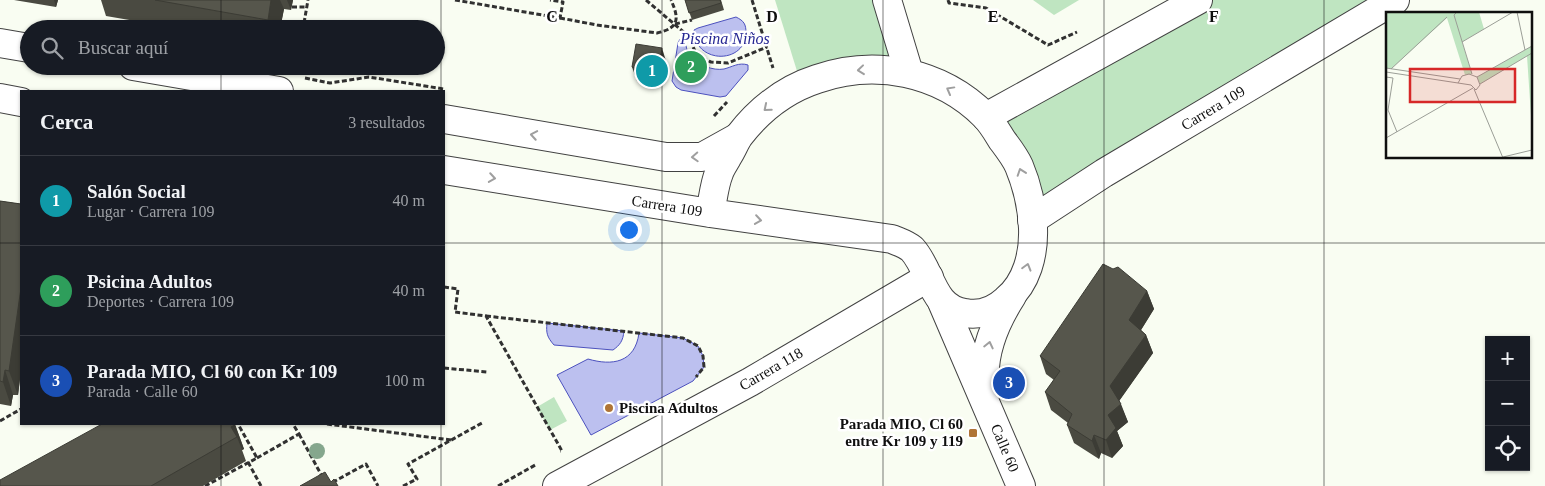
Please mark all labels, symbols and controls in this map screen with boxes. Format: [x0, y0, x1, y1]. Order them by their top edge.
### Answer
text: C [546, 8, 558, 25]
text: D [766, 8, 778, 25]
text: E [988, 8, 998, 25]
text: F [1209, 8, 1219, 25]
inset map [1386, 12, 1532, 159]
search box [20, 20, 445, 75]
water label: Piscina Niños [679, 30, 770, 47]
icon: search [38, 34, 66, 62]
text: Buscar aquí [78, 37, 168, 58]
pin: 2 [675, 48, 707, 86]
pin: 1 [636, 52, 668, 90]
one-way arrow [856, 64, 864, 75]
street label: Carrera 109 [1178, 83, 1248, 133]
one-way arrow [947, 86, 956, 96]
one-way arrow [764, 102, 773, 111]
text: Cerca [40, 110, 93, 134]
text: 3 resultados [348, 114, 425, 131]
one-way arrow [530, 130, 539, 140]
one-way arrow [691, 151, 699, 162]
one-way arrow [1017, 169, 1027, 177]
one-way arrow [488, 172, 496, 183]
text: Salón Social [87, 181, 186, 202]
text: 1 [52, 192, 60, 209]
text: 40 m [393, 192, 425, 209]
street label: Carrera 109 [631, 193, 703, 219]
text: Lugar · Carrera 109 [87, 203, 215, 220]
one-way arrow [754, 214, 762, 225]
your location [616, 217, 642, 243]
one-way arrow [1021, 262, 1032, 271]
text: Psicina Adultos [87, 271, 212, 292]
text: 2 [52, 282, 60, 299]
text: 40 m [393, 282, 425, 299]
text: Deportes · Carrera 109 [87, 293, 234, 310]
map controls [1485, 336, 1530, 471]
button: + [1485, 336, 1530, 381]
one-way arrow [983, 340, 994, 349]
street label: Carrera 118 [736, 344, 806, 394]
text: Parada MIO, Cl 60 con Kr 109 [87, 361, 337, 382]
pin: 3 [993, 364, 1025, 402]
text: 3 [52, 372, 60, 389]
text: 100 m [385, 372, 425, 389]
button: − [1485, 381, 1530, 426]
text: Parada · Calle 60 [87, 383, 198, 400]
place label: Piscina Adultos [619, 400, 718, 416]
marker: Piscina Adultos [603, 402, 615, 414]
place label: Parada MIO, Cl 60 entre Kr 109 y 119 [840, 416, 963, 449]
street label: Calle 60 [988, 422, 1022, 474]
button: locate [1485, 426, 1530, 471]
marker: Parada MIO, Cl 60 entre Kr 109 y 119 [967, 427, 979, 439]

